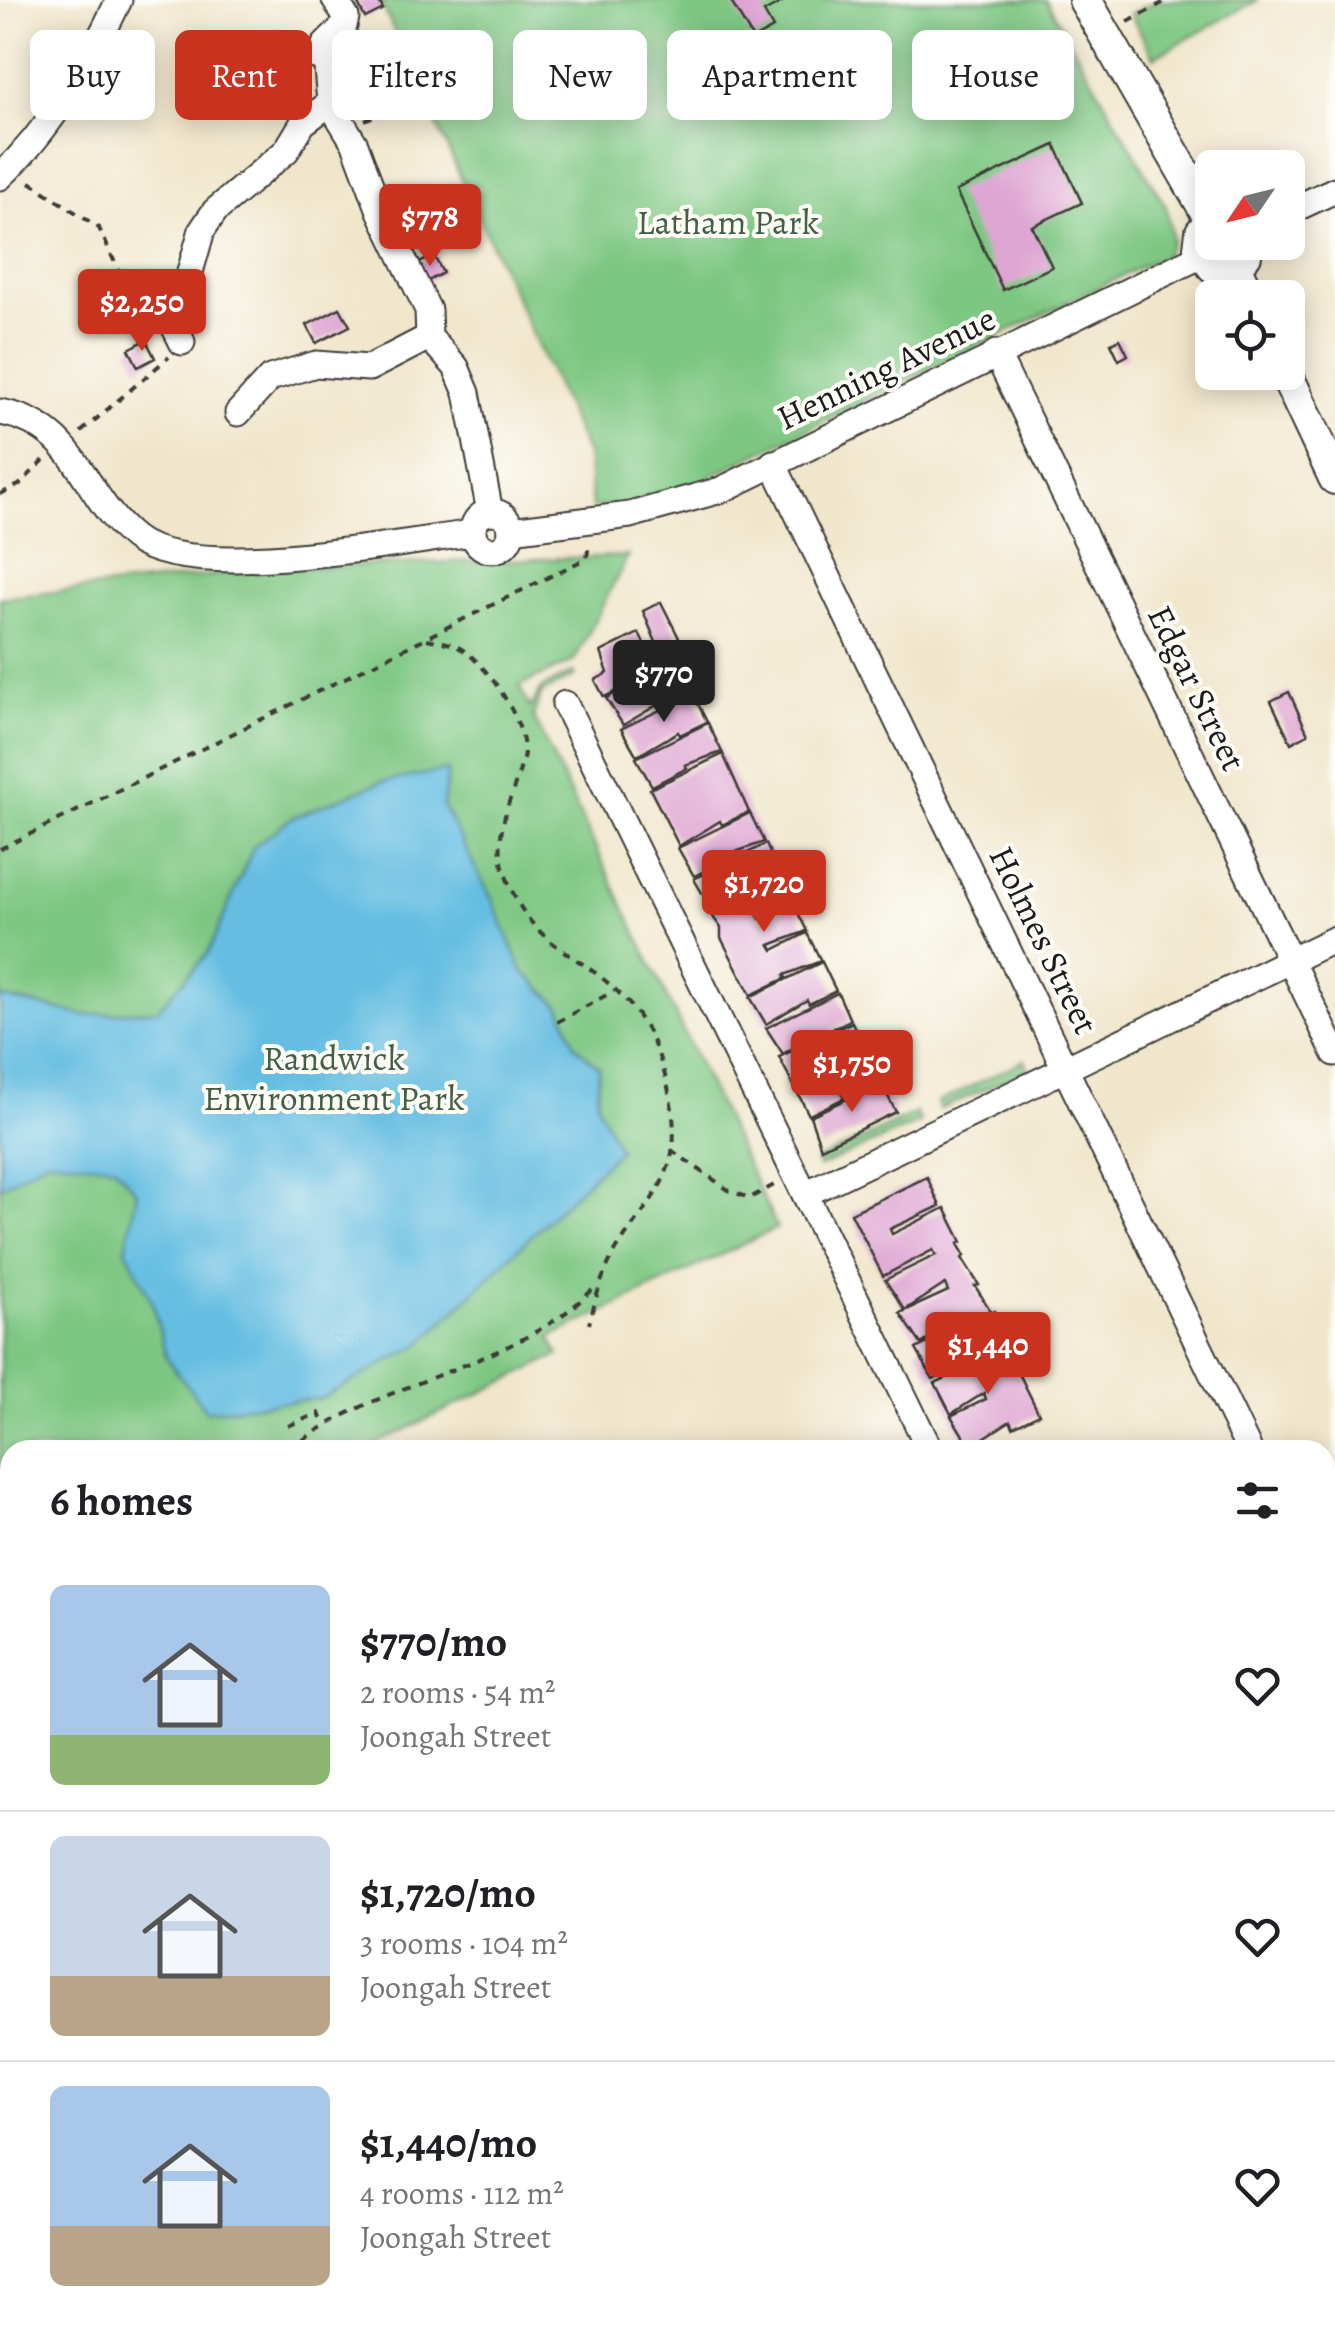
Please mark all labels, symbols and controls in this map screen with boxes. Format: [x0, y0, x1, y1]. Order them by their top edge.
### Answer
chip: Buy [30, 30, 155, 120]
chip: Rent [175, 30, 312, 120]
chip: Filters [332, 30, 493, 120]
chip: New [513, 30, 647, 120]
chip: Apartment [667, 30, 892, 120]
chip: House [912, 30, 1074, 120]
north arrow [1195, 150, 1305, 260]
map controls [1195, 150, 1305, 390]
pin: $778 [371, 184, 489, 269]
text: $778 [401, 194, 459, 238]
park label: Latham Park [637, 198, 819, 246]
pin: $2,250 [61, 269, 223, 354]
text: $2,250 [100, 279, 184, 323]
button: locate [1195, 280, 1305, 390]
street label: Henning Avenue [769, 294, 1003, 442]
street label: Edgar Street [1136, 597, 1258, 779]
pin: $770 [605, 640, 723, 725]
text: $770 [635, 650, 693, 694]
street label: Holmes Street [978, 838, 1110, 1042]
pin: $1,720 [683, 850, 845, 935]
text: $1,720 [724, 860, 804, 904]
pin: $1,750 [771, 1030, 933, 1115]
park label: Randwick Environment Park [203, 1034, 465, 1122]
text: $1,750 [813, 1040, 891, 1084]
pin: $1,440 [907, 1312, 1069, 1397]
text: $1,440 [947, 1322, 1029, 1366]
text: 6 homes [50, 1472, 193, 1529]
icon: filters [1230, 1473, 1285, 1528]
text: $770/mo [360, 1613, 507, 1670]
icon: home [130, 1625, 250, 1745]
icon: heart [1230, 1658, 1285, 1713]
text: 2 rooms · 54 m² [360, 1670, 556, 1714]
text: Joongah Street [360, 1714, 551, 1758]
text: $1,720/mo [360, 1864, 536, 1921]
icon: home [130, 1876, 250, 1996]
icon: heart [1230, 1909, 1285, 1964]
text: 3 rooms · 104 m² [360, 1921, 568, 1965]
text: Joongah Street [360, 1965, 551, 2009]
text: $1,440/mo [360, 2114, 537, 2171]
icon: home [130, 2126, 250, 2246]
icon: heart [1230, 2159, 1285, 2214]
text: 4 rooms · 112 m² [360, 2171, 564, 2215]
text: Joongah Street [360, 2215, 551, 2259]

